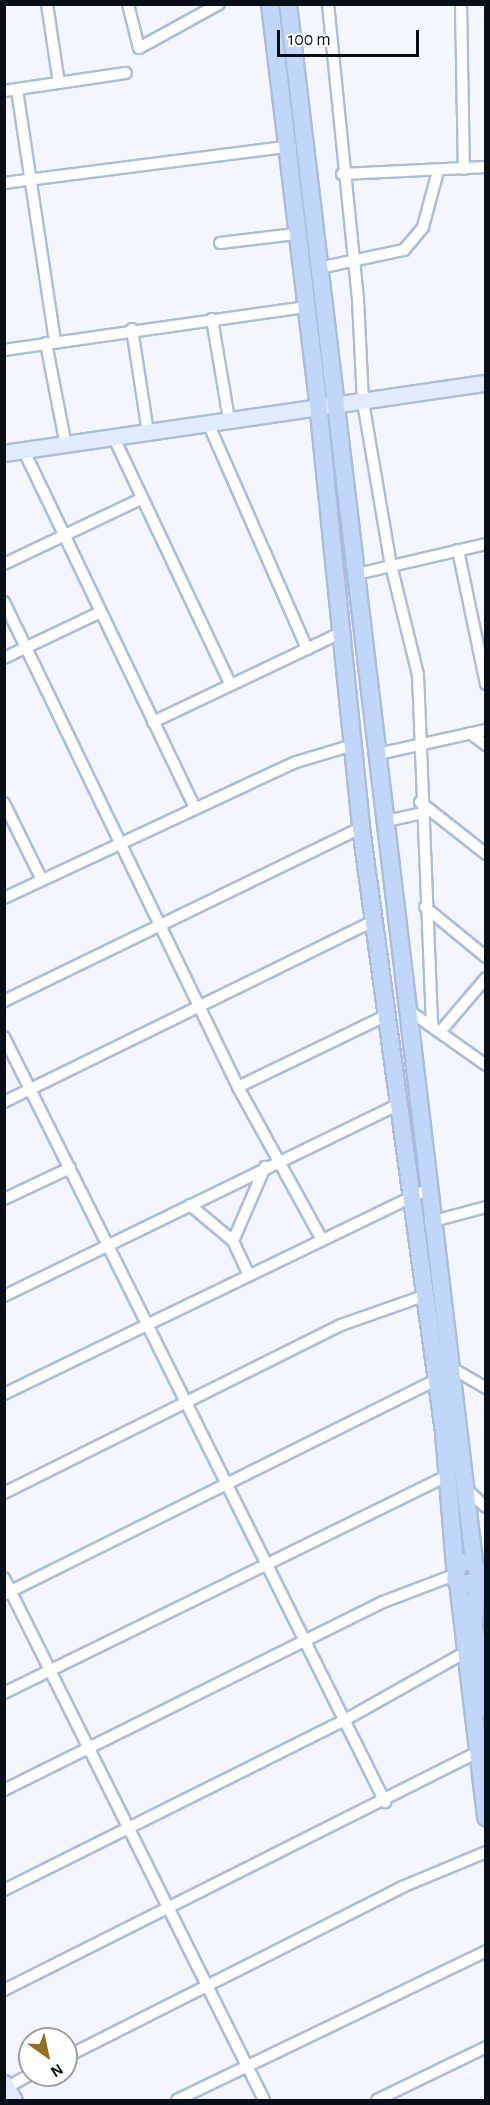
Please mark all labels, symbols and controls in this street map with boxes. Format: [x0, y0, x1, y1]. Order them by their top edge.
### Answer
scale bar [280, 18, 422, 56]
text: 100 m [288, 31, 331, 49]
north arrow [18, 2027, 78, 2087]
text: N [48, 2061, 66, 2080]

